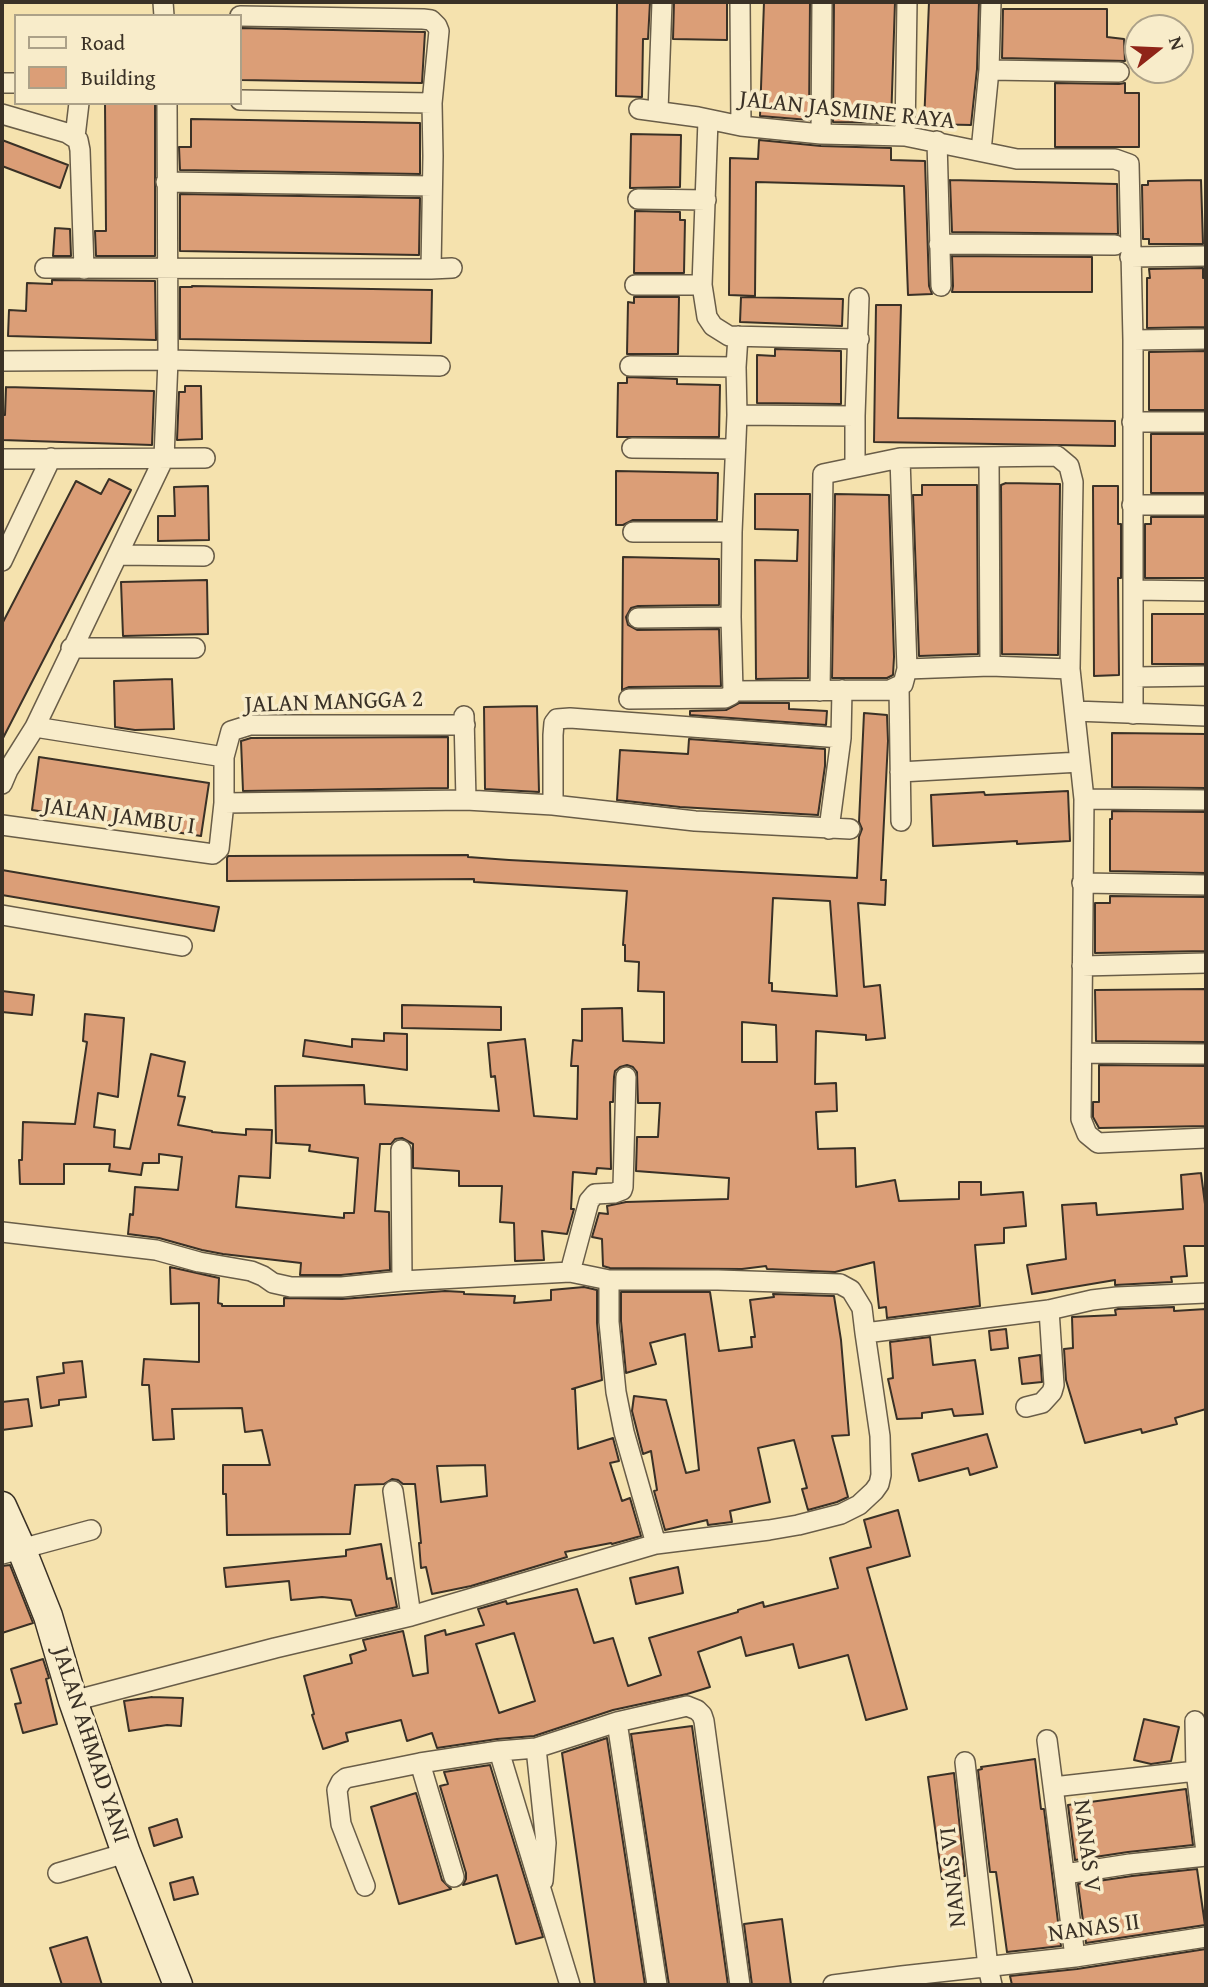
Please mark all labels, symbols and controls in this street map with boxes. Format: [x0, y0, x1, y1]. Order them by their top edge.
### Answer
legend [14, 14, 242, 105]
north arrow [1124, 14, 1194, 84]
text: Road [81, 27, 125, 58]
text: N [1162, 33, 1192, 53]
text: Building [81, 62, 155, 93]
street label: JALAN JASMINE RAYA [738, 85, 956, 137]
street label: JALAN MANGGA 2 [244, 685, 424, 721]
street label: JALAN JAMBU I [41, 792, 197, 842]
street label: JALAN AHMAD YANI [45, 1644, 135, 1846]
street label: NANAS V [1066, 1798, 1106, 1894]
street label: NANAS VI [934, 1825, 974, 1929]
street label: NANAS II [1046, 1908, 1142, 1950]

